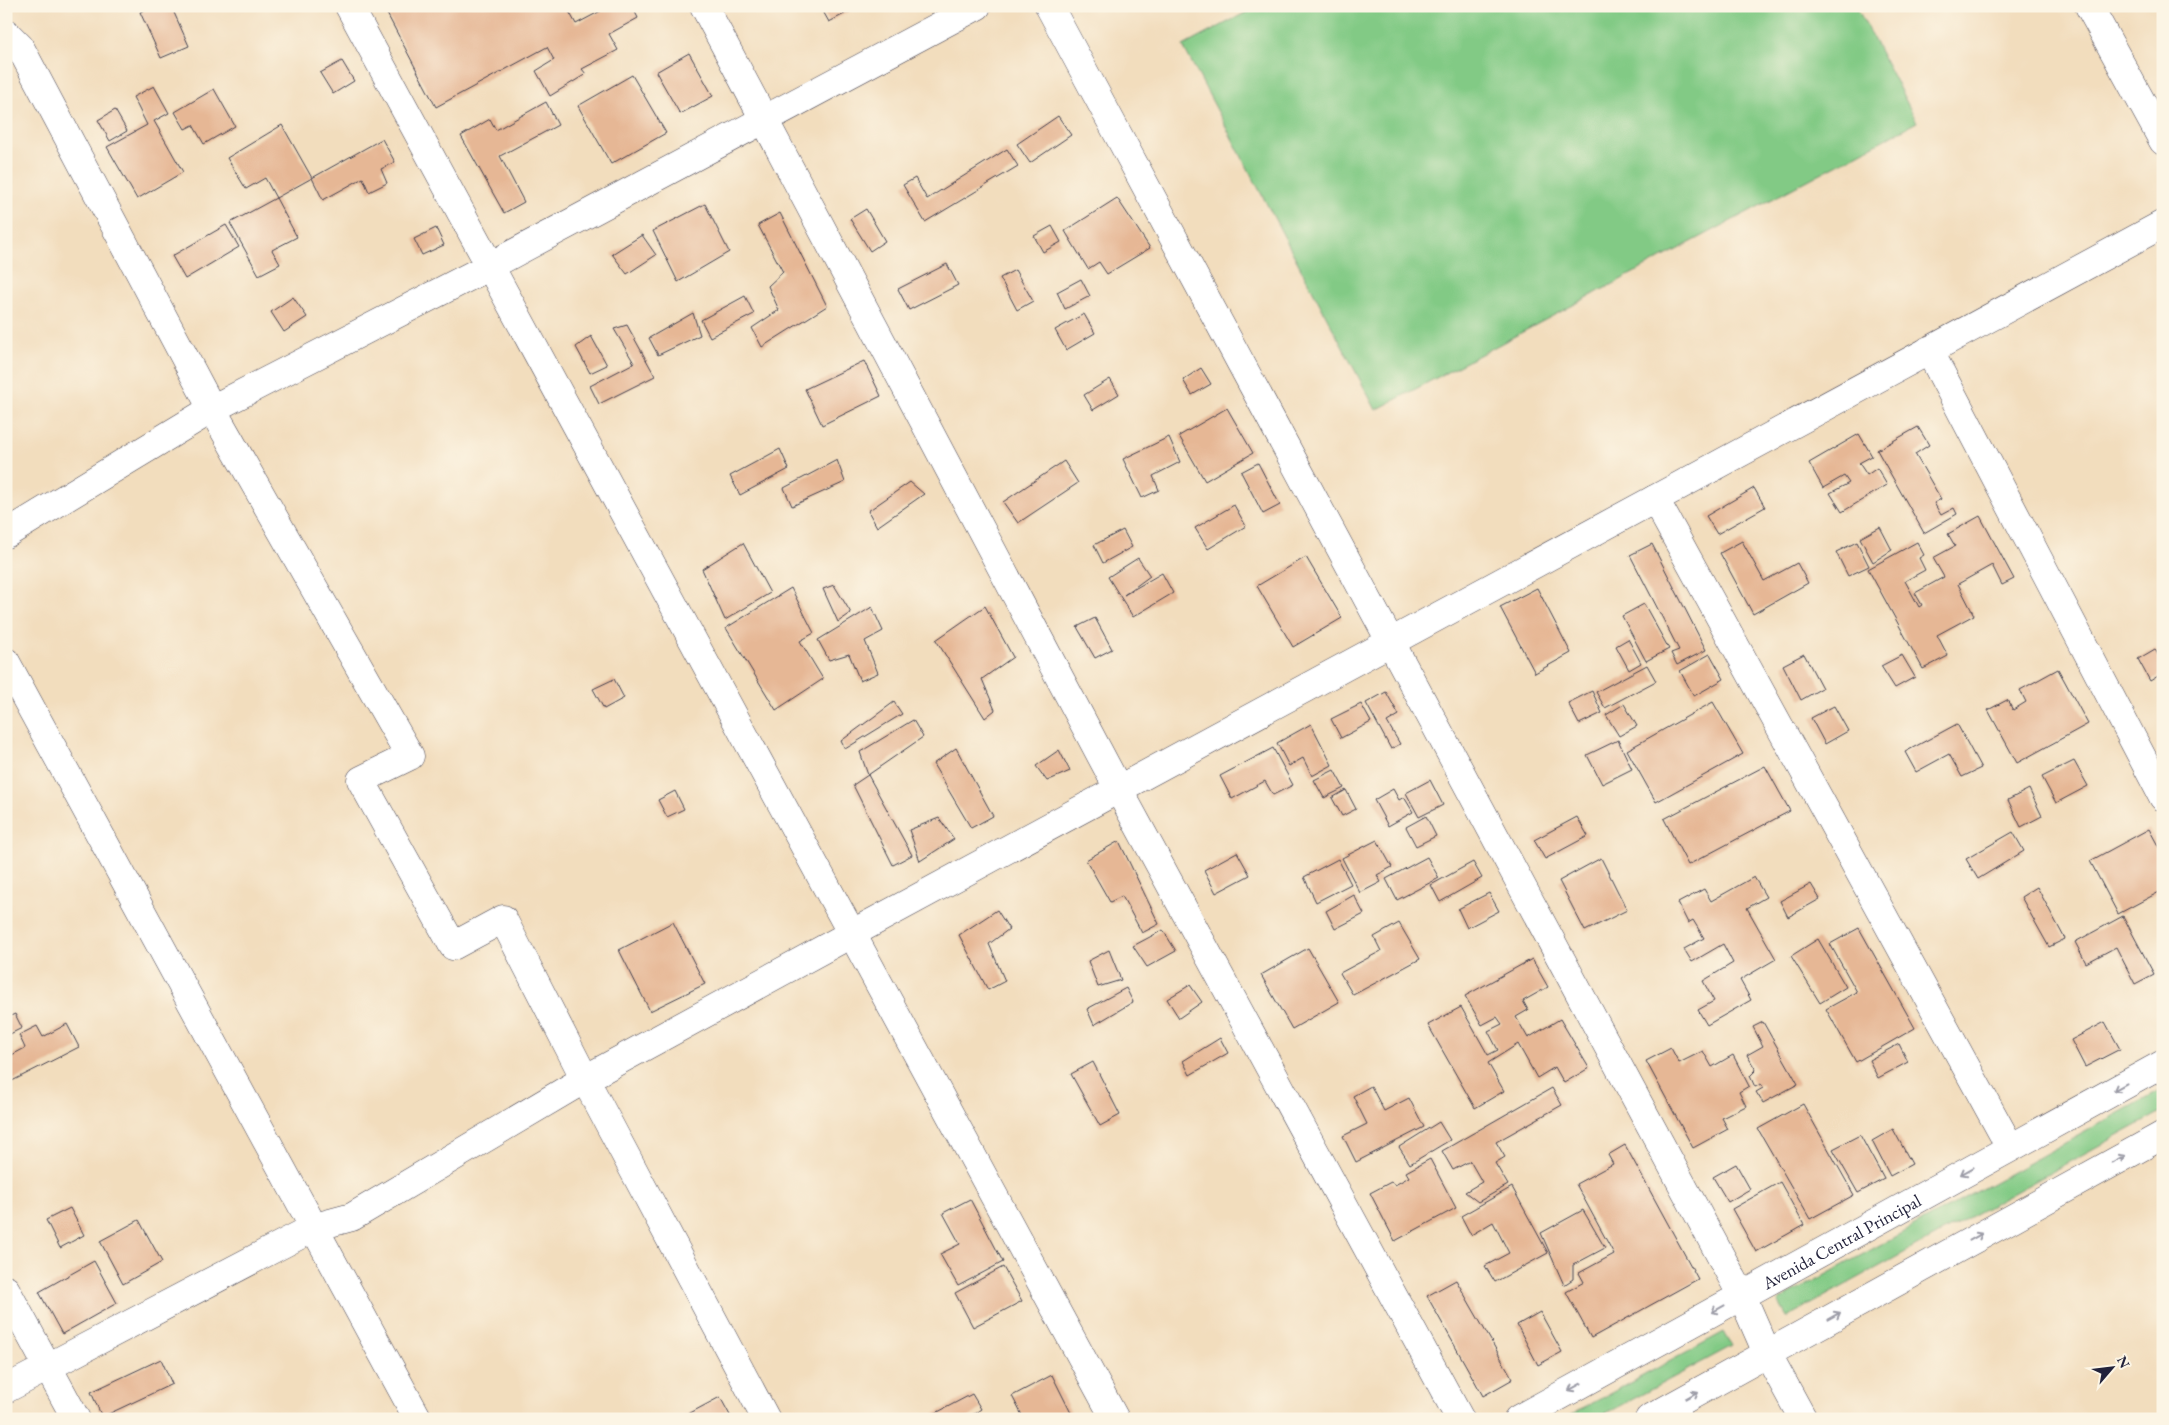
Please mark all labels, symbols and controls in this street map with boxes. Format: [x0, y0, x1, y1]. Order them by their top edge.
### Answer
one-way arrow [2113, 1083, 2128, 1092]
one-way arrow [2110, 1154, 2125, 1163]
one-way arrow [1960, 1166, 1975, 1176]
street label: Avenida Central Principal [1757, 1188, 1925, 1294]
one-way arrow [1968, 1232, 1983, 1242]
one-way arrow [1711, 1305, 1726, 1314]
one-way arrow [1826, 1311, 1841, 1321]
north arrow [2086, 1342, 2136, 1392]
text: N [2113, 1353, 2134, 1372]
one-way arrow [1568, 1382, 1583, 1392]
one-way arrow [1684, 1390, 1699, 1400]

